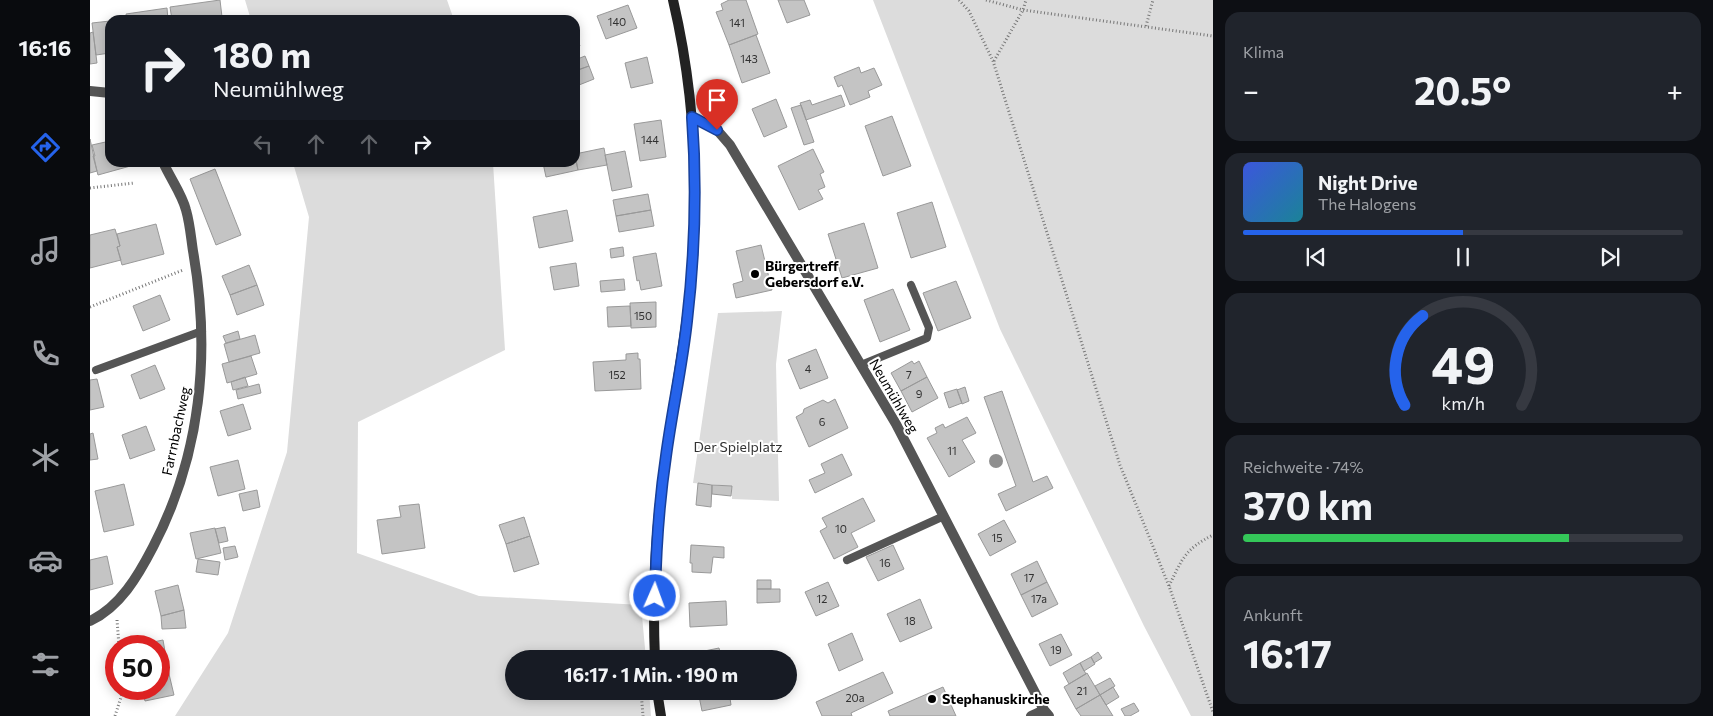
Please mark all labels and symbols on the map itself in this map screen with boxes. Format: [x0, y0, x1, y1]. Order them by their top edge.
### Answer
house number: 140 [608, 15, 626, 28]
house number: 141 [729, 16, 745, 29]
house number: 143 [740, 52, 758, 65]
pin [696, 79, 738, 130]
house number: 144 [641, 133, 659, 146]
place label: Bürgertreff Gebersdorf e.V. [765, 257, 864, 290]
marker: Bürgertreff Gebersdorf e.V. [749, 268, 761, 280]
house number: 150 [634, 309, 652, 322]
street label: Neumühlweg [866, 355, 923, 436]
house number: 4 [805, 362, 812, 375]
house number: 152 [608, 368, 626, 381]
house number: 7 [906, 368, 912, 381]
street label: Farrnbachweg [158, 384, 193, 477]
house number: 9 [916, 387, 923, 400]
house number: 6 [819, 415, 826, 428]
park label: Der Spielplatz [694, 438, 782, 455]
house number: 11 [947, 444, 957, 457]
house number: 10 [835, 522, 847, 535]
house number: 15 [991, 531, 1003, 544]
house number: 16 [879, 556, 891, 569]
position arrow [628, 569, 680, 621]
house number: 17 [1024, 571, 1034, 584]
house number: 12 [817, 592, 827, 605]
house number: 17a [1031, 592, 1047, 605]
house number: 18 [904, 614, 916, 627]
speed limit sign: 50 [105, 635, 170, 700]
house number: 19 [1050, 643, 1062, 656]
house number: 21 [1077, 684, 1087, 697]
place label: Stephanuskirche [942, 690, 1050, 707]
house number: 20a [845, 691, 865, 704]
marker: Stephanuskirche [926, 693, 938, 705]

